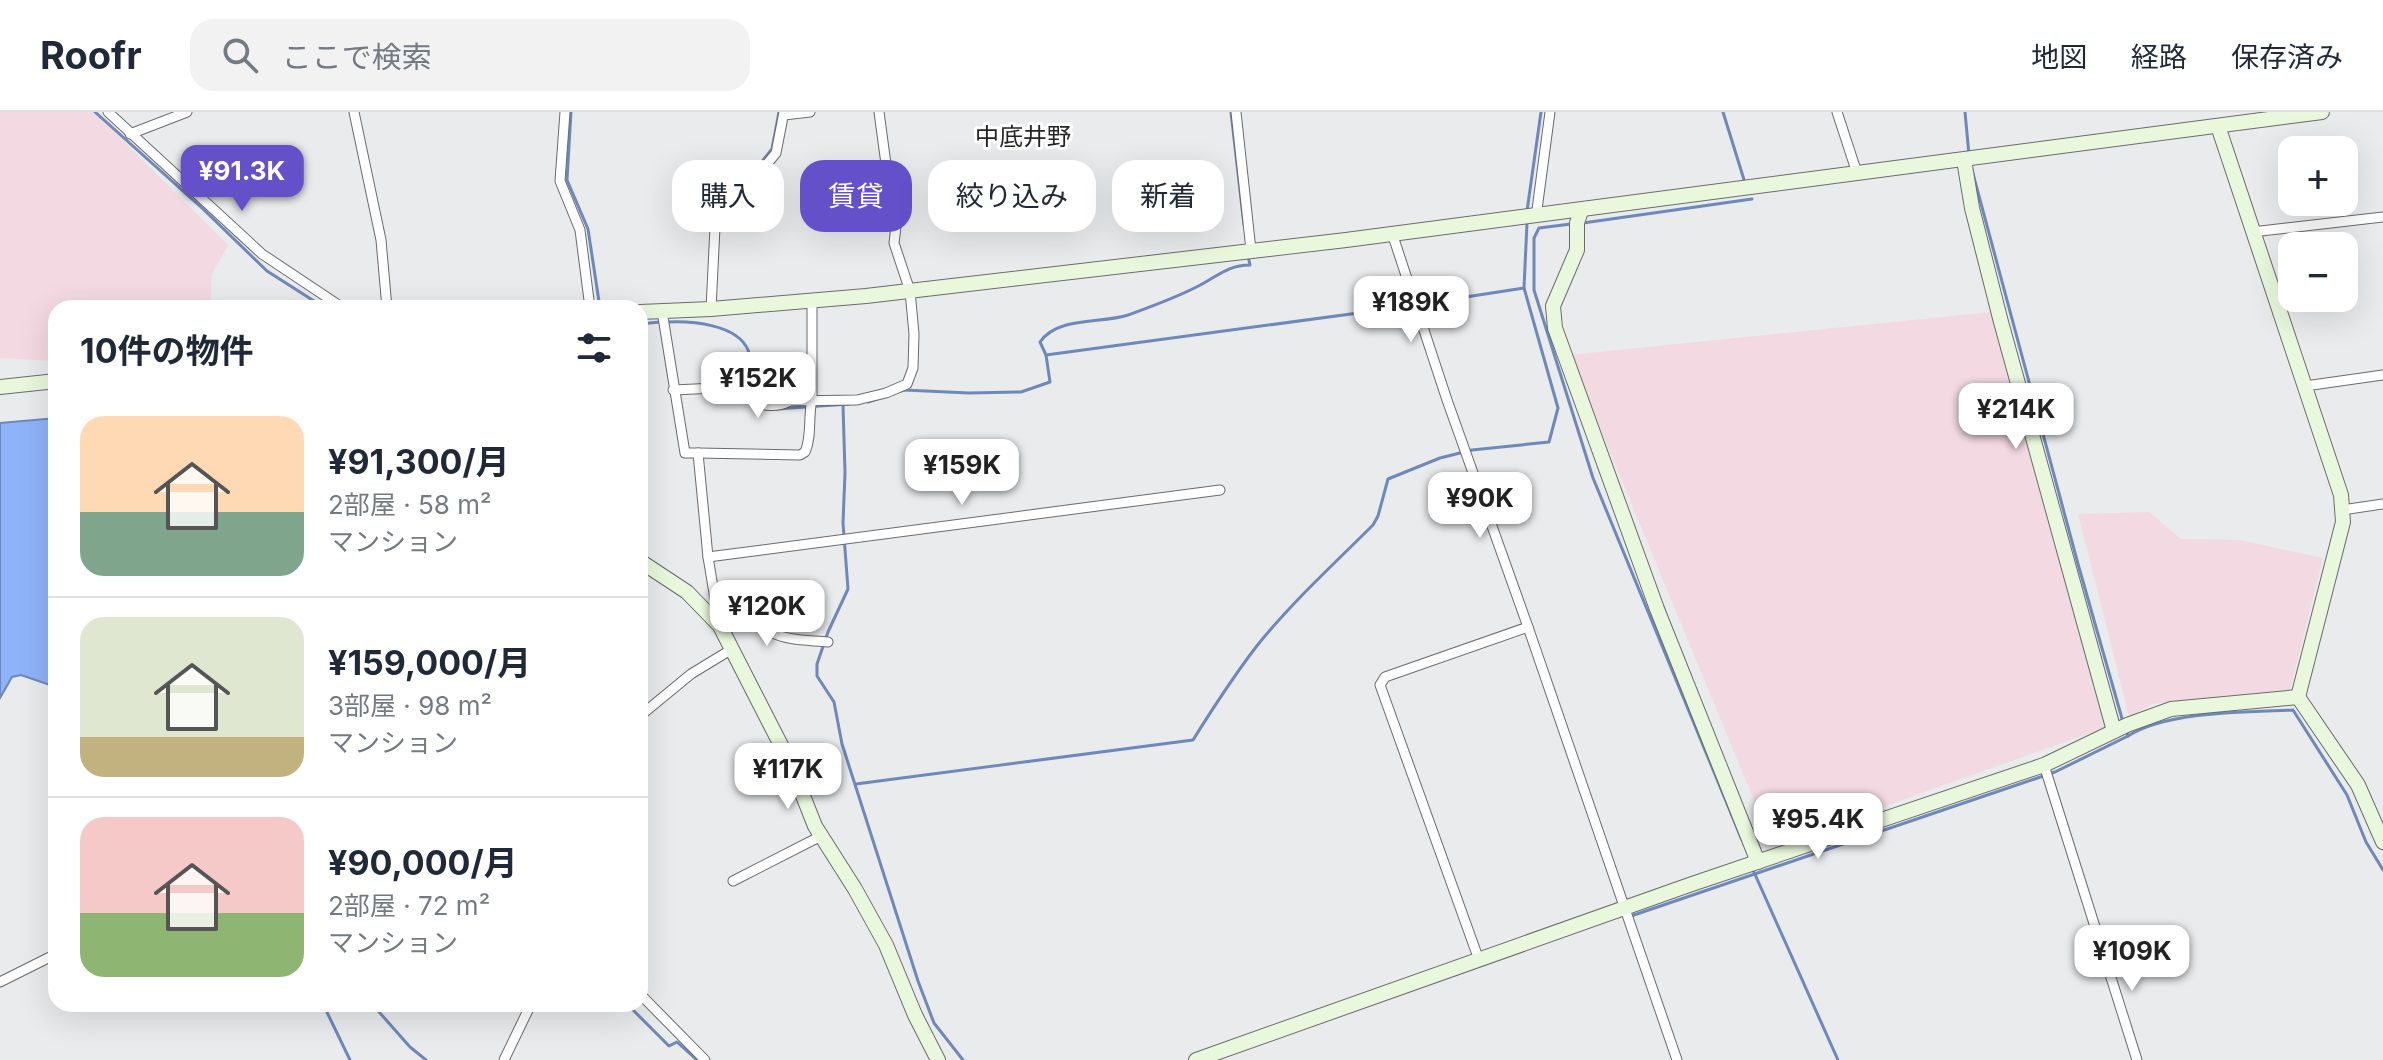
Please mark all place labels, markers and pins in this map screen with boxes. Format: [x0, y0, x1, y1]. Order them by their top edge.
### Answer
pin: ¥91.3K [177, 145, 307, 213]
pin: ¥189K [1355, 276, 1467, 344]
pin: ¥152K [702, 352, 814, 420]
pin: ¥214K [1960, 383, 2072, 451]
pin: ¥159K [906, 439, 1018, 507]
pin: ¥90K [1433, 472, 1527, 540]
pin: ¥120K [711, 580, 823, 648]
pin: ¥117K [732, 743, 844, 811]
pin: ¥95.4K [1753, 793, 1883, 861]
pin: ¥109K [2076, 925, 2188, 993]

